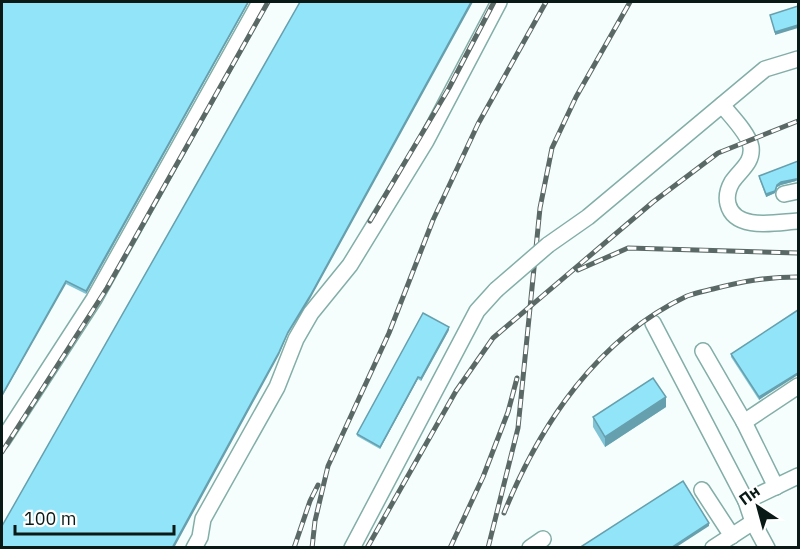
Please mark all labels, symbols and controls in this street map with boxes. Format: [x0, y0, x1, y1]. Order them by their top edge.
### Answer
north arrow [728, 477, 788, 537]
text: Пн [735, 481, 764, 509]
scale bar [15, 498, 174, 536]
text: 100 m [24, 507, 76, 530]

